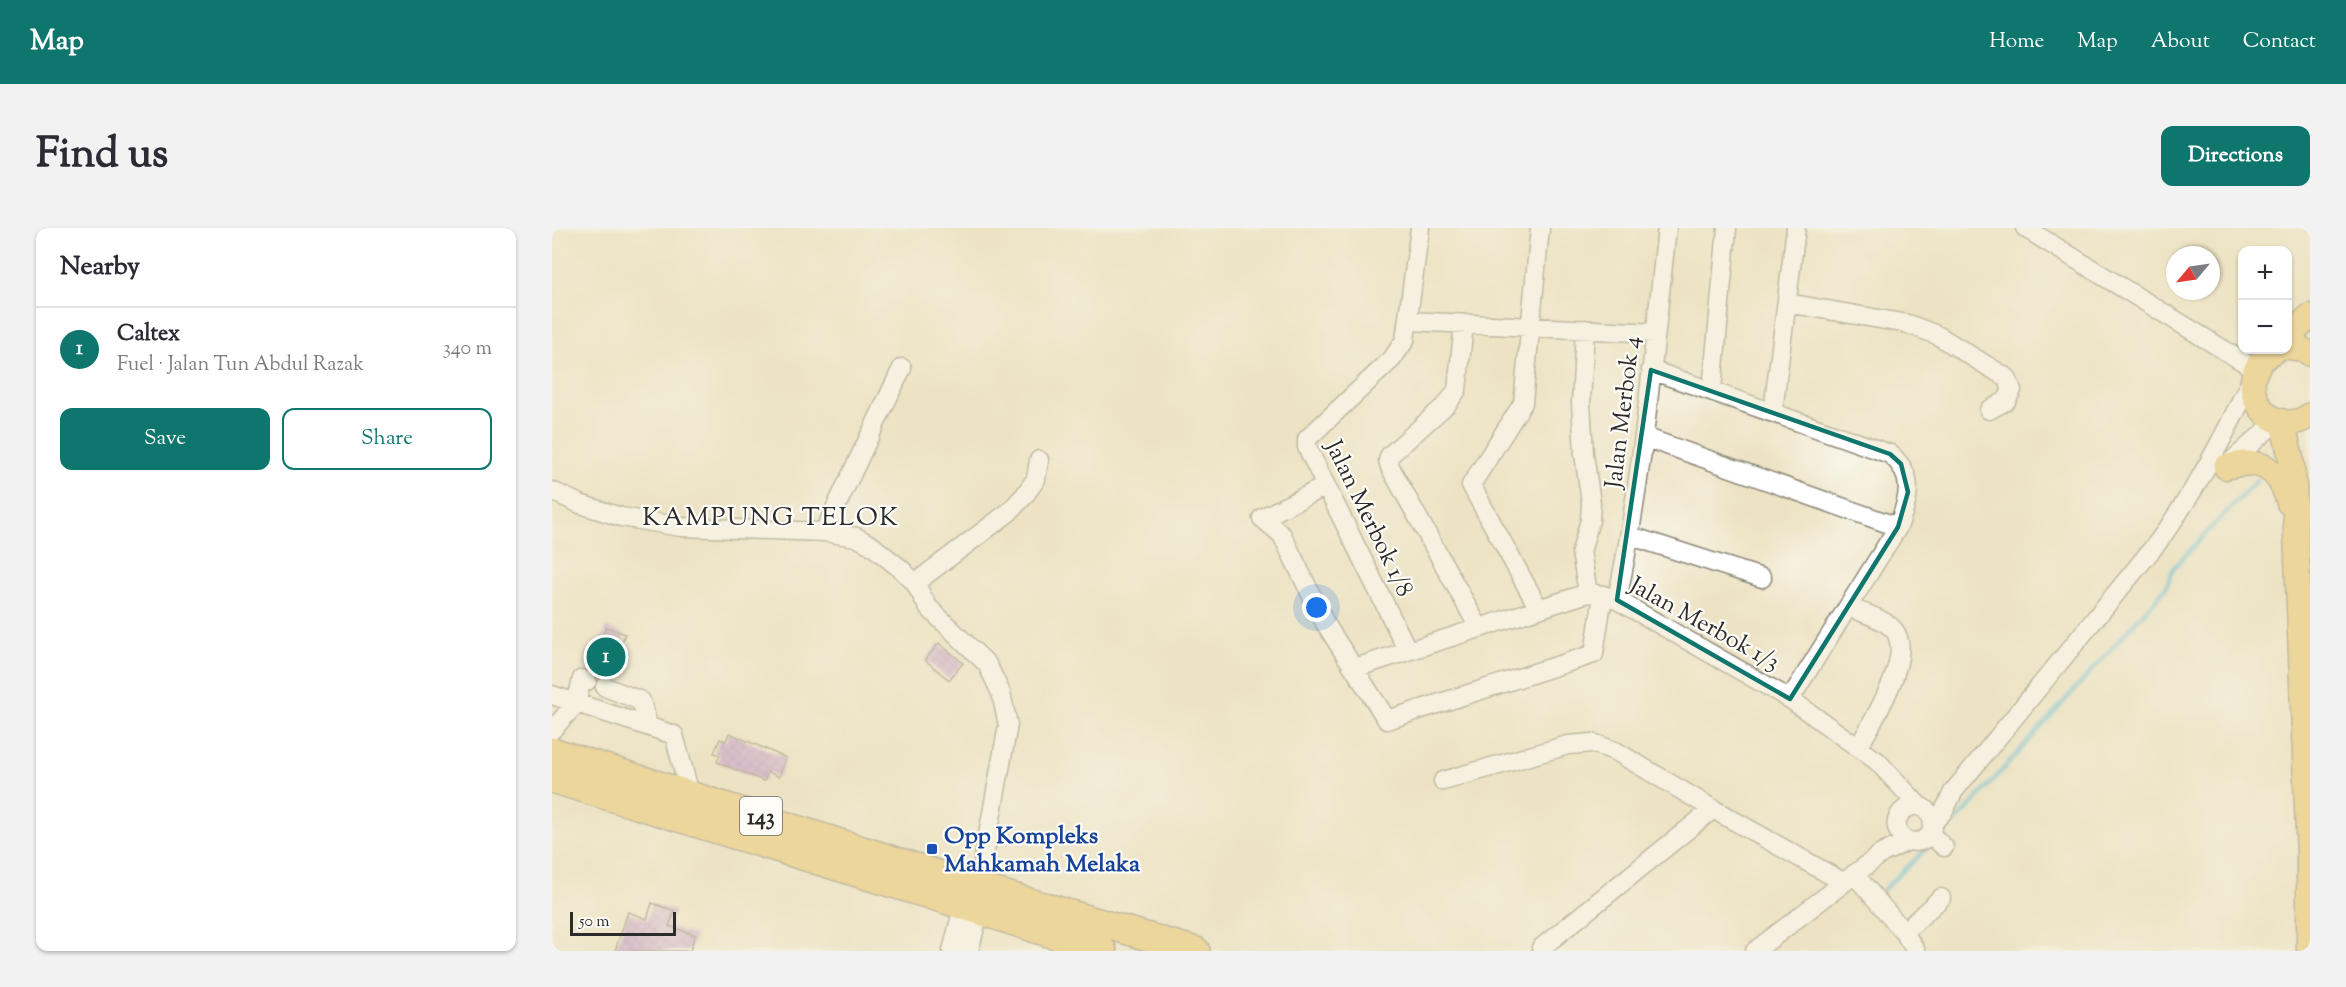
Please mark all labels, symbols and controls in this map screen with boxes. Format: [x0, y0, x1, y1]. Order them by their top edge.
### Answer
text: Map [30, 22, 84, 62]
text: Home [1989, 27, 2044, 57]
text: Map [2077, 27, 2118, 57]
text: About [2151, 27, 2210, 57]
text: Contact [2243, 27, 2316, 57]
text: Find us [36, 126, 168, 186]
button: Directions [2161, 126, 2310, 186]
north arrow [2166, 246, 2220, 300]
map controls [2238, 246, 2292, 354]
button: + [2238, 246, 2292, 300]
text: Nearby [60, 249, 140, 286]
button: − [2238, 300, 2292, 354]
text: Caltex [117, 319, 180, 351]
street label: Jalan Merbok 4 [1598, 334, 1650, 492]
text: 1 [76, 335, 83, 364]
text: 340 m [443, 335, 492, 364]
text: Fuel · Jalan Tun Abdul Razak [117, 351, 364, 380]
button: Save [60, 408, 270, 470]
button: Share [282, 408, 492, 470]
street label: Jalan Merbok 1/8 [1315, 433, 1421, 603]
district label: KAMPUNG TELOK [642, 500, 900, 537]
street label: Jalan Merbok 1/3 [1621, 568, 1785, 680]
your location [1302, 593, 1331, 622]
pin: 1 [586, 634, 626, 680]
road number: 143 [740, 797, 782, 835]
place label: Opp Kompleks Mahkamah Melaka [944, 820, 1141, 882]
marker: Opp Kompleks Mahkamah Melaka [925, 842, 939, 856]
scale bar [570, 909, 676, 936]
text: 50 m [579, 911, 610, 934]

